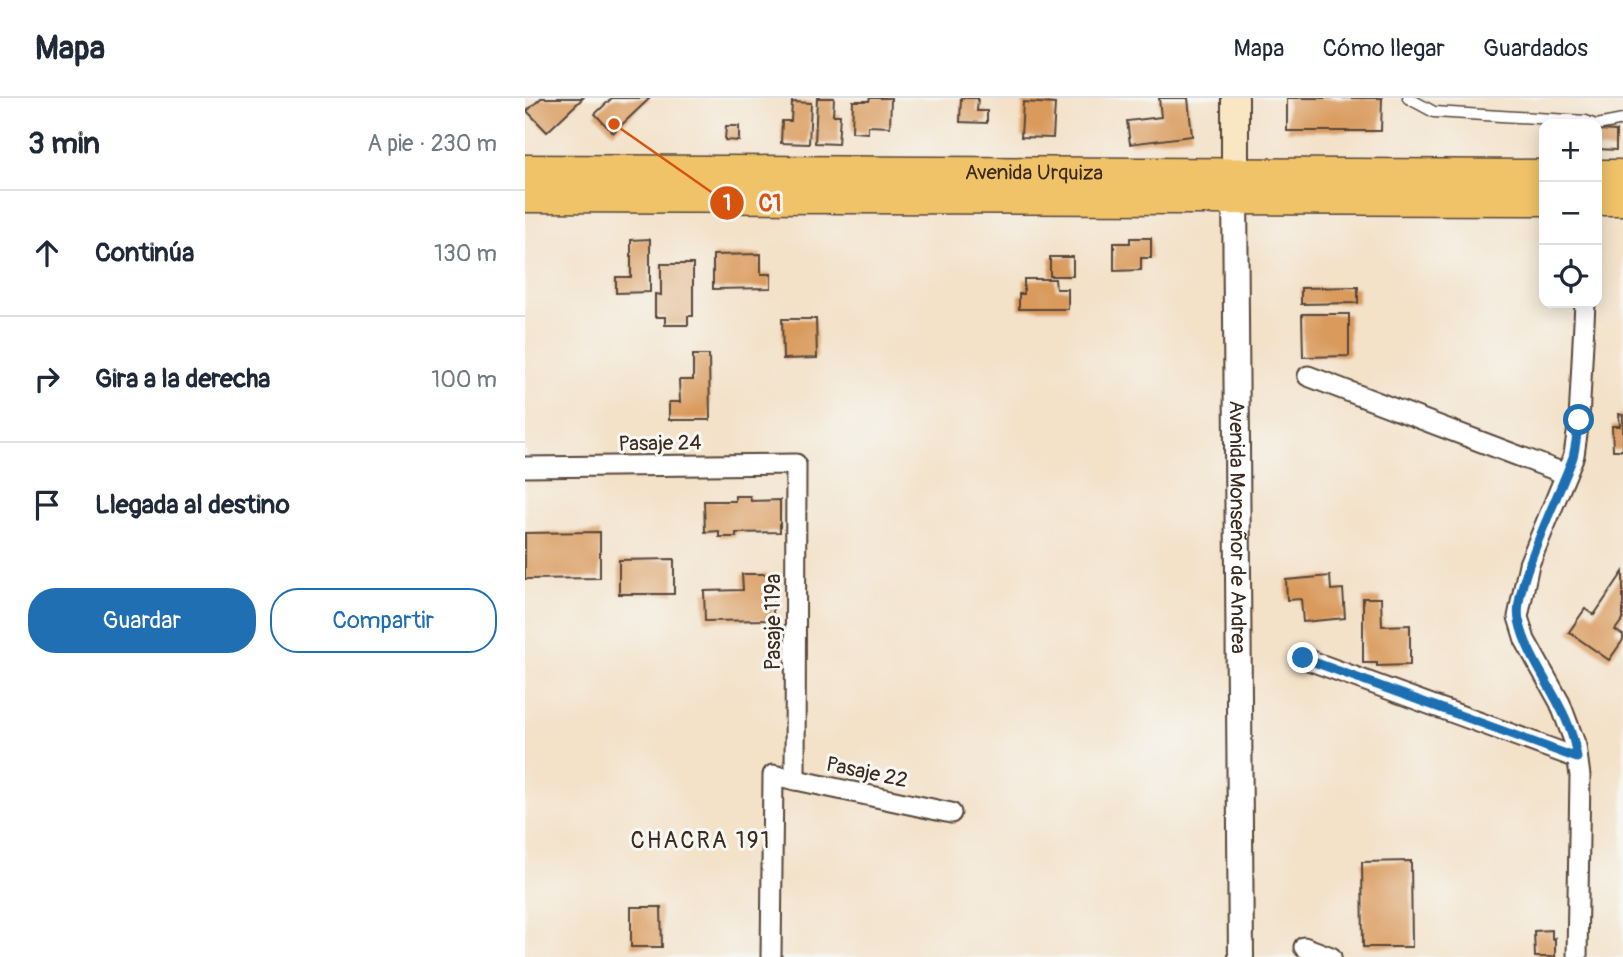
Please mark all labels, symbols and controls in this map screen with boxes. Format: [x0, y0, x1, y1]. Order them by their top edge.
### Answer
text: Mapa [35, 28, 105, 69]
text: Mapa [1234, 34, 1285, 63]
text: Cómo llegar [1323, 34, 1445, 63]
text: Guardados [1483, 34, 1588, 63]
map controls [1539, 119, 1602, 308]
button: + [1539, 119, 1602, 182]
text: 3 min [28, 125, 100, 162]
text: A pie · 230 m [367, 129, 497, 158]
street label: Avenida Urquiza [965, 159, 1103, 187]
callout: C1 [710, 181, 796, 225]
button: − [1539, 182, 1602, 245]
text: C1 [758, 189, 782, 218]
text: 1 [723, 190, 731, 217]
icon: ahead [28, 234, 66, 272]
text: Continúa [95, 237, 194, 269]
text: 130 m [434, 239, 497, 268]
button: locate [1539, 245, 1602, 308]
icon: right [28, 360, 66, 398]
text: Gira a la derecha [95, 363, 270, 395]
text: 100 m [431, 365, 497, 394]
street label: Avenida Monseñor de Andrea [1223, 400, 1252, 654]
route start [1563, 404, 1594, 435]
street label: Pasaje 24 [618, 429, 702, 458]
icon: arrive [28, 486, 66, 524]
text: Llegada al destino [95, 489, 290, 521]
street label: Pasaje 119a [760, 574, 787, 670]
button: Guardar [28, 588, 256, 653]
button: Compartir [270, 588, 497, 653]
route end [1287, 642, 1318, 673]
street label: Pasaje 22 [824, 751, 910, 794]
district label: CHACRA 191 [631, 826, 771, 855]

